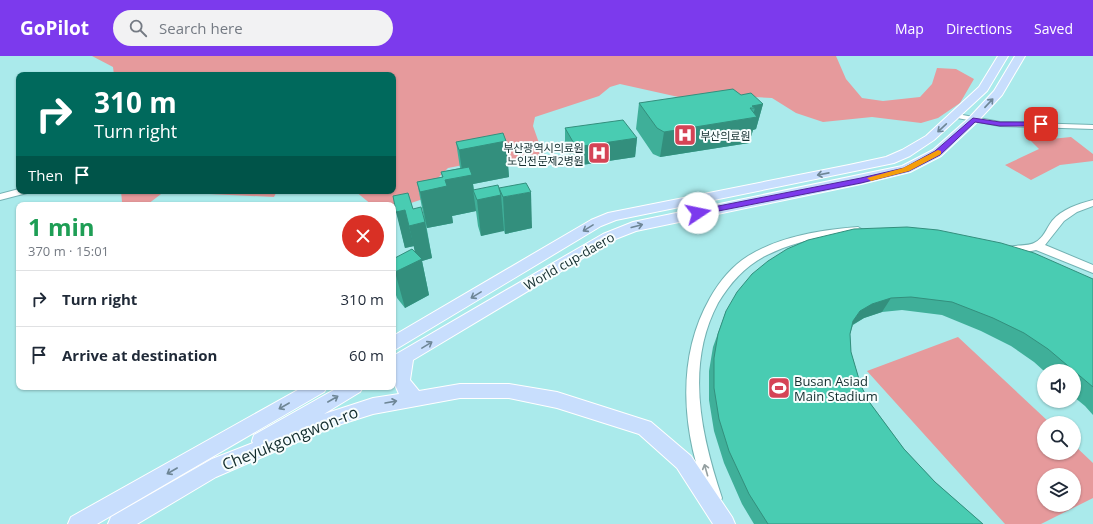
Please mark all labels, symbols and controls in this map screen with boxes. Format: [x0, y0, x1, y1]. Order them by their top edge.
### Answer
search box [113, 10, 393, 46]
text: GoPilot [20, 15, 89, 41]
icon: search [127, 17, 149, 39]
text: Search here [159, 18, 243, 38]
text: Map [895, 19, 924, 38]
text: Directions [946, 19, 1012, 38]
text: Saved [1034, 19, 1073, 38]
text: 310 m [94, 83, 177, 121]
icon: right [28, 88, 80, 140]
one-way arrow [984, 98, 994, 108]
pin [1024, 107, 1058, 141]
icon: arrive [1030, 113, 1052, 135]
text: Turn right [94, 119, 177, 143]
hospital icon: 부산의료원 [672, 122, 698, 148]
one-way arrow [937, 123, 947, 133]
place label: 부산의료원 [700, 128, 751, 143]
place label: 부산광역시의료원 노인전문제2병원 [503, 140, 584, 168]
hospital icon: 부산광역시의료원 노인전문제2병원 [586, 140, 612, 166]
icon: arrive [71, 164, 93, 186]
text: Then [28, 165, 63, 185]
one-way arrow [817, 171, 830, 179]
position arrow [677, 192, 719, 234]
text: 1 min [28, 210, 95, 243]
button: close [342, 215, 384, 257]
one-way arrow [630, 222, 643, 230]
one-way arrow [583, 224, 594, 232]
street label: World cup-daero [520, 228, 618, 294]
text: 370 m · 15:01 [28, 242, 109, 260]
icon: right [28, 288, 50, 310]
text: Turn right [62, 289, 137, 309]
text: 310 m [340, 289, 384, 309]
one-way arrow [471, 291, 482, 299]
one-way arrow [421, 340, 433, 348]
icon: arrive [28, 344, 50, 366]
text: Arrive at destination [62, 345, 217, 365]
text: 60 m [349, 345, 384, 365]
map controls [1037, 364, 1081, 512]
button: sound [1037, 364, 1081, 408]
place label: Busan Asiad Main Stadium [794, 372, 878, 405]
sports icon: Busan Asiad Main Stadium [766, 375, 792, 401]
one-way arrow [327, 394, 339, 402]
one-way arrow [384, 398, 397, 406]
street label: Cheyukgongwon-ro [219, 401, 361, 475]
one-way arrow [279, 403, 291, 411]
button: search [1037, 416, 1081, 460]
one-way arrow [702, 464, 709, 477]
one-way arrow [166, 467, 178, 475]
button: layers [1037, 468, 1081, 512]

